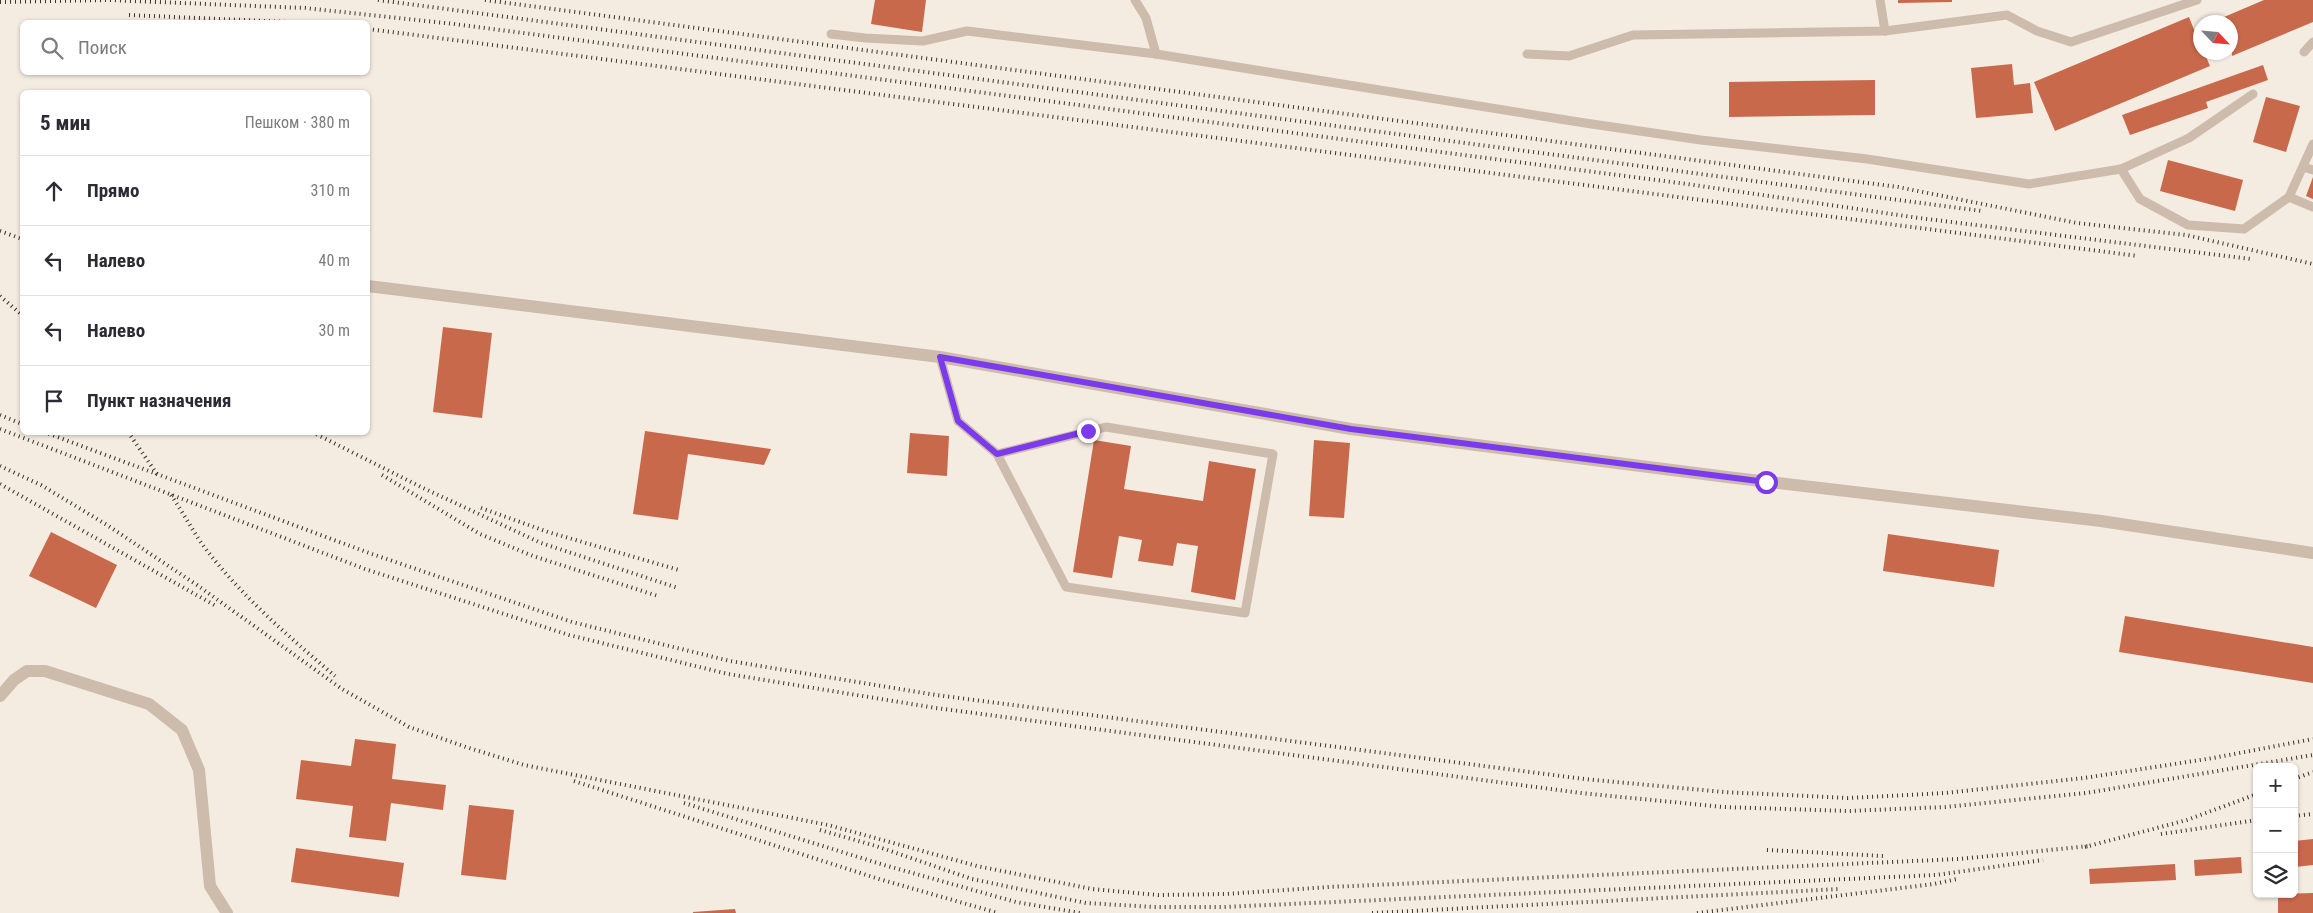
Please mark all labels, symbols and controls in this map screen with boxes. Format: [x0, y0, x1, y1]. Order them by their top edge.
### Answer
north arrow [2193, 15, 2238, 60]
search box [20, 20, 370, 75]
icon: search [38, 34, 66, 62]
text: Поиск [78, 36, 127, 59]
text: 5 мин [40, 111, 90, 135]
text: Пешком · 380 m [245, 113, 350, 132]
icon: ahead [40, 177, 68, 205]
text: Прямо [87, 179, 140, 202]
text: 310 m [311, 181, 350, 200]
icon: left [40, 247, 68, 275]
text: Налево [87, 249, 145, 272]
text: 40 m [318, 251, 350, 270]
icon: left [40, 317, 68, 345]
text: Налево [87, 319, 145, 342]
text: 30 m [318, 321, 350, 340]
icon: arrive [40, 387, 68, 415]
text: Пункт назначения [87, 389, 231, 412]
route end [1077, 420, 1100, 443]
route start [1755, 471, 1778, 494]
map controls [2253, 763, 2298, 898]
button: + [2253, 763, 2298, 808]
button: − [2253, 808, 2298, 853]
button: layers [2253, 853, 2298, 898]

